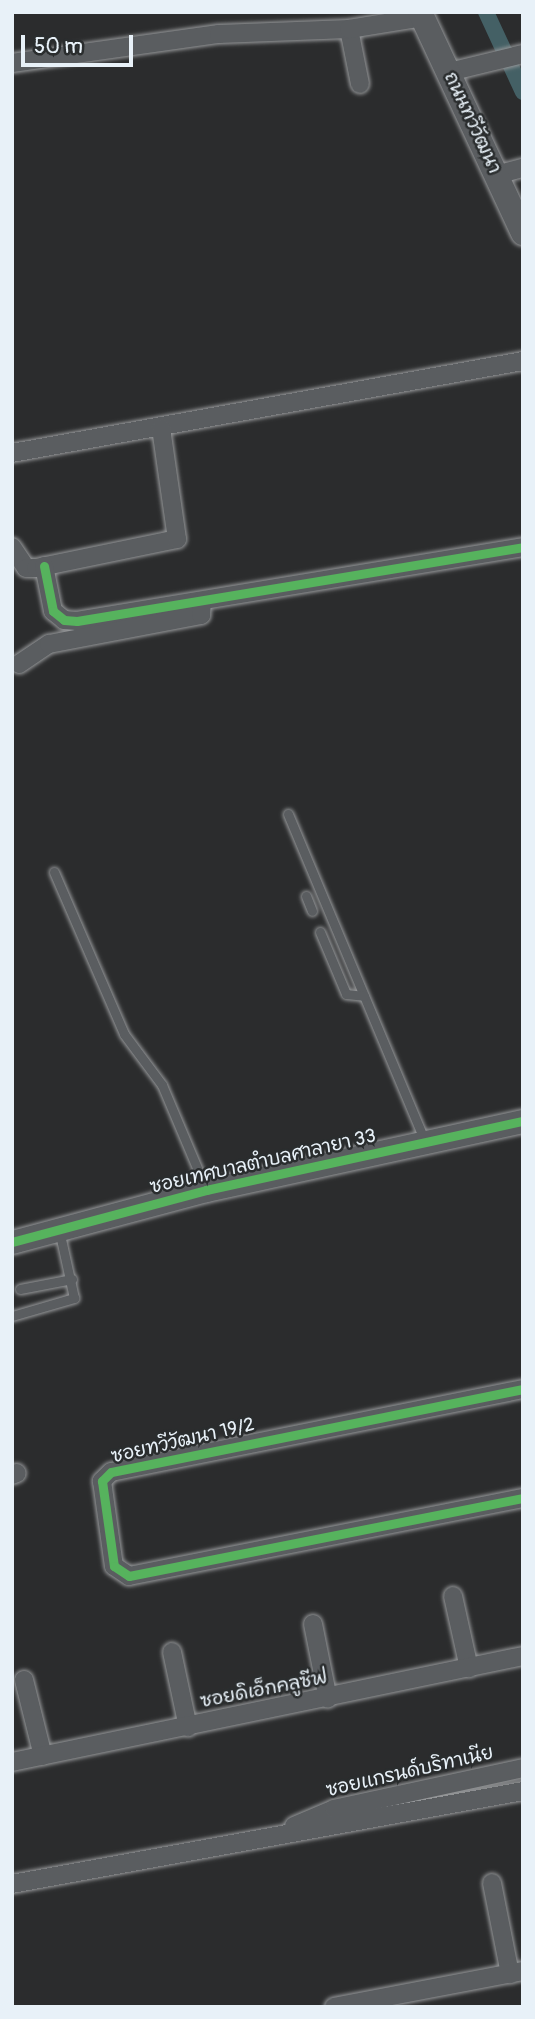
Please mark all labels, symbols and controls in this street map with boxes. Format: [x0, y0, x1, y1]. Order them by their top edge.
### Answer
scale bar [24, 21, 136, 65]
text: 50 m [34, 33, 83, 60]
street label: ถนนทวีวัฒนา [439, 69, 505, 177]
street label: ซอยเทศบาลตำบลศาลายา 33 [148, 1125, 378, 1199]
street label: ซอยทวีวัฒนา 19/2 [109, 1413, 257, 1469]
street label: ซอยดิเอ็กคลูซีฟ [198, 1666, 330, 1714]
street label: ซอยแกรนด์บริทาเนีย [324, 1742, 496, 1802]

